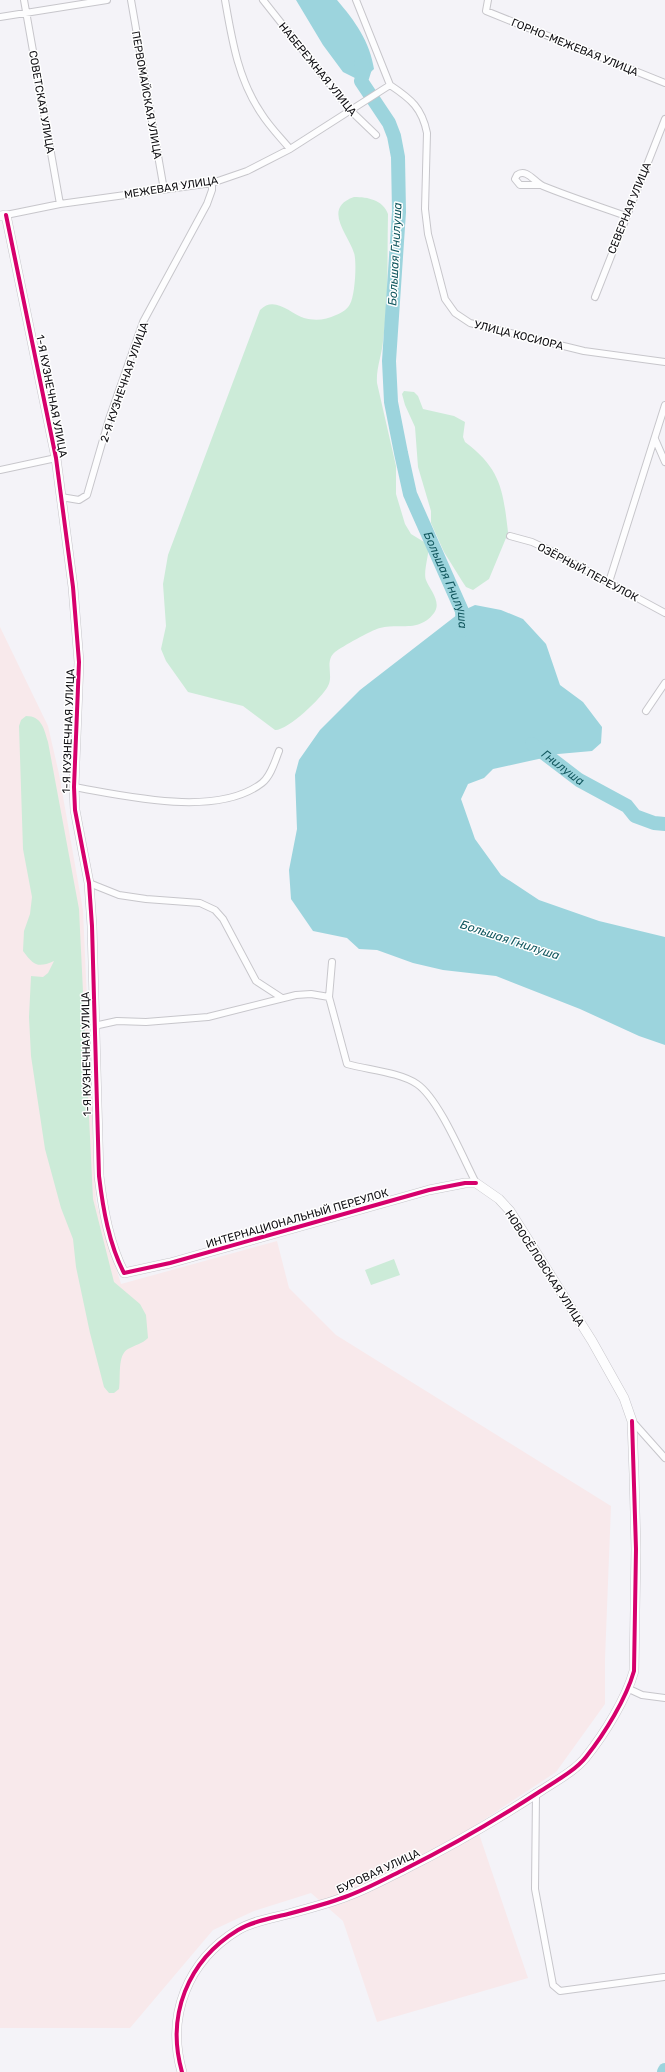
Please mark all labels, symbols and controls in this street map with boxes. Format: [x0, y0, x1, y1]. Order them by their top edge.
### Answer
street label: ГОРНО-МЕЖЕВАЯ УЛИЦА [509, 16, 641, 79]
street label: НАБЕРЕЖНАЯ УЛИЦА [276, 20, 360, 119]
street label: ПЕРВОМАЙСКАЯ УЛИЦА [129, 30, 164, 161]
street label: СОВЕТСКАЯ УЛИЦА [26, 50, 57, 155]
street label: СЕВЕРНАЯ УЛИЦА [605, 160, 654, 256]
street label: МЕЖЕВАЯ УЛИЦА [123, 174, 220, 201]
water label: Большая Гнилуша [385, 202, 405, 306]
street label: УЛИЦА КОСИОРА [473, 318, 566, 353]
street label: 2-Я КУЗНЕЧНАЯ УЛИЦА [98, 320, 151, 444]
street label: 1-Я КУЗНЕЧНАЯ УЛИЦА [33, 334, 70, 459]
water label: Большая Гнилуша [421, 530, 470, 629]
street label: ОЗЁРНЫЙ ПЕРЕУЛОК [535, 540, 640, 605]
street label: 1-Я КУЗНЕЧНАЯ УЛИЦА [60, 668, 77, 794]
water label: Гнилуша [539, 747, 587, 788]
water label: Большая Гнилуша [459, 917, 561, 963]
street label: 1-Я КУЗНЕЧНАЯ УЛИЦА [79, 991, 94, 1116]
street label: ИНТЕРНАЦИОНАЛЬНЫЙ ПЕРЕУЛОК [204, 1186, 390, 1251]
street label: НОВОСЁЛОВСКАЯ УЛИЦА [502, 1208, 587, 1329]
street label: БУРОВАЯ УЛИЦА [335, 1846, 422, 1896]

